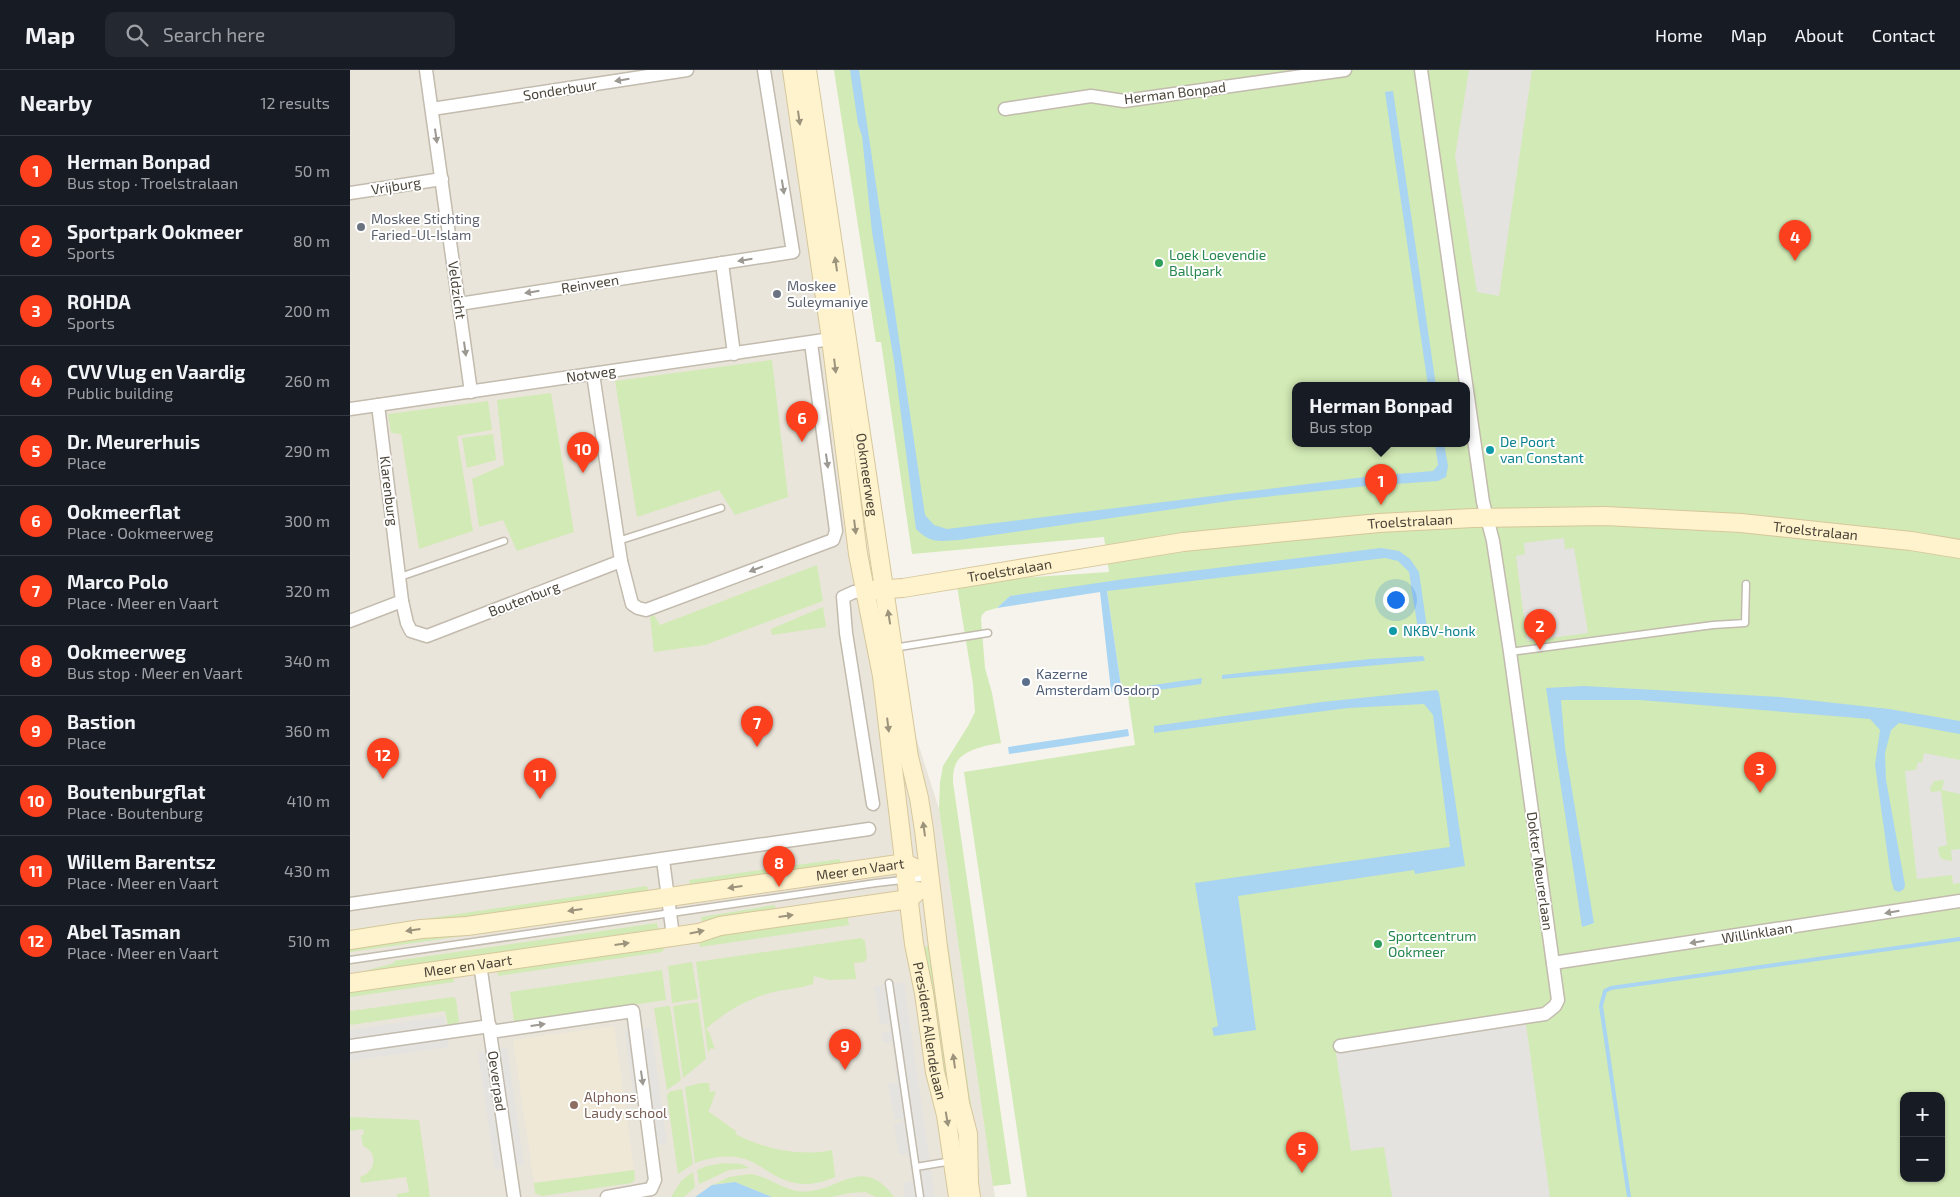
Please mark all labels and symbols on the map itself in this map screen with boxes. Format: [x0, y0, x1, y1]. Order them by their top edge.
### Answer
street label: Sonderbuur [522, 75, 598, 104]
one-way arrow [614, 76, 630, 84]
street label: Herman Bonpad [1123, 78, 1227, 107]
one-way arrow [795, 111, 803, 127]
one-way arrow [432, 128, 440, 144]
street label: Vrijburg [370, 173, 422, 198]
one-way arrow [779, 180, 787, 196]
place label: Moskee Stichting Faried-Ul-Islam [371, 210, 480, 243]
pin: 4 [1779, 220, 1811, 261]
marker: Moskee Stichting Faried-Ul-Islam [355, 221, 367, 233]
place label: Loek Loevendie Ballpark [1169, 246, 1266, 279]
one-way arrow [736, 256, 752, 264]
one-way arrow [832, 256, 840, 272]
marker: Loek Loevendie Ballpark [1153, 257, 1165, 269]
street label: Veldzicht [445, 260, 470, 320]
street label: Reinveen [560, 271, 620, 296]
place label: Moskee Suleymaniye [787, 277, 868, 310]
marker: Moskee Suleymaniye [771, 288, 783, 300]
one-way arrow [524, 289, 540, 297]
one-way arrow [461, 341, 469, 357]
one-way arrow [831, 358, 839, 374]
street label: Notweg [565, 362, 617, 385]
pin: 6 [786, 401, 818, 442]
pin: 10 [567, 432, 599, 473]
street label: Ookmeerweg [853, 432, 882, 518]
place label: De Poort van Constant [1500, 433, 1584, 466]
marker: De Poort van Constant [1484, 444, 1496, 456]
one-way arrow [823, 453, 831, 469]
street label: Klarenburg [377, 455, 402, 527]
pin: 1 [1365, 464, 1397, 505]
street label: Troelstralaan [1367, 510, 1453, 532]
street label: Troelstralaan [1772, 517, 1859, 543]
one-way arrow [851, 519, 859, 535]
street label: Troelstralaan [966, 555, 1053, 585]
one-way arrow [748, 565, 763, 573]
street label: Boutenburg [486, 577, 562, 620]
your location [1383, 587, 1409, 613]
one-way arrow [885, 609, 893, 625]
pin: 2 [1524, 609, 1556, 650]
place label: NKBV-honk [1403, 622, 1476, 639]
marker: NKBV-honk [1387, 625, 1399, 637]
place label: Kazerne Amsterdam Osdorp [1036, 665, 1160, 698]
marker: Kazerne Amsterdam Osdorp [1020, 676, 1032, 688]
pin: 7 [741, 706, 773, 747]
one-way arrow [884, 717, 892, 733]
pin: 12 [367, 738, 399, 779]
pin: 3 [1744, 752, 1776, 793]
pin: 11 [524, 758, 556, 799]
street label: Dokter Meurerlaan [1524, 810, 1557, 931]
one-way arrow [920, 821, 928, 837]
pin: 8 [763, 846, 795, 887]
street label: Meer en Vaart [815, 854, 905, 884]
one-way arrow [727, 883, 743, 891]
one-way arrow [566, 907, 582, 915]
one-way arrow [1884, 909, 1900, 917]
one-way arrow [778, 912, 794, 920]
street label: Willinklaan [1720, 919, 1794, 946]
one-way arrow [405, 926, 421, 934]
place label: Sportcentrum Ookmeer [1388, 927, 1476, 960]
one-way arrow [690, 928, 706, 936]
marker: Sportcentrum Ookmeer [1372, 938, 1384, 950]
one-way arrow [1688, 938, 1704, 946]
one-way arrow [614, 940, 630, 948]
street label: Meer en Vaart [423, 951, 513, 980]
street label: President Allendelaan [910, 960, 951, 1101]
one-way arrow [531, 1021, 547, 1029]
pin: 9 [829, 1029, 861, 1070]
street label: Oeverpad [485, 1049, 510, 1112]
one-way arrow [950, 1053, 958, 1069]
one-way arrow [638, 1070, 646, 1086]
place label: Alphons Laudy school [584, 1088, 668, 1121]
marker: Alphons Laudy school [568, 1099, 580, 1111]
one-way arrow [943, 1111, 951, 1127]
pin: 5 [1286, 1132, 1318, 1173]

